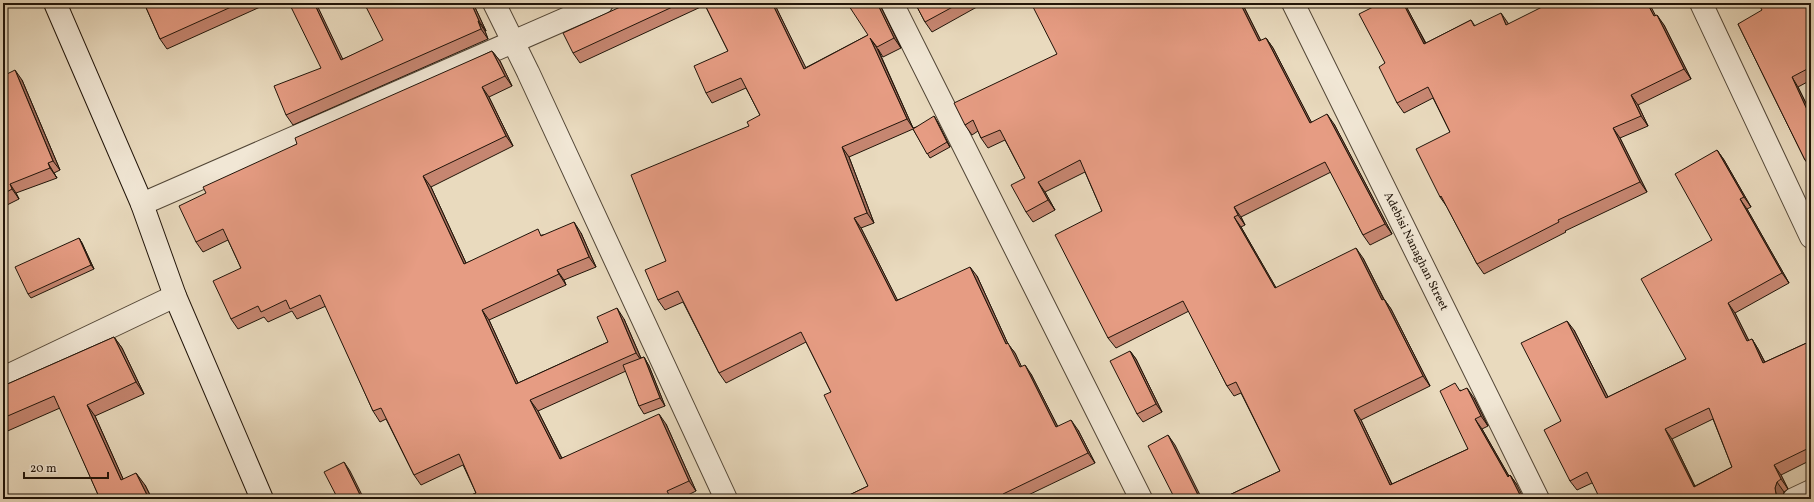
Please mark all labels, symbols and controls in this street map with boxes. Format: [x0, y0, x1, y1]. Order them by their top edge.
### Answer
street label: Adebisi Nanaghan Street [1380, 189, 1452, 313]
scale bar [24, 454, 108, 480]
text: 20 m [30, 461, 57, 477]

